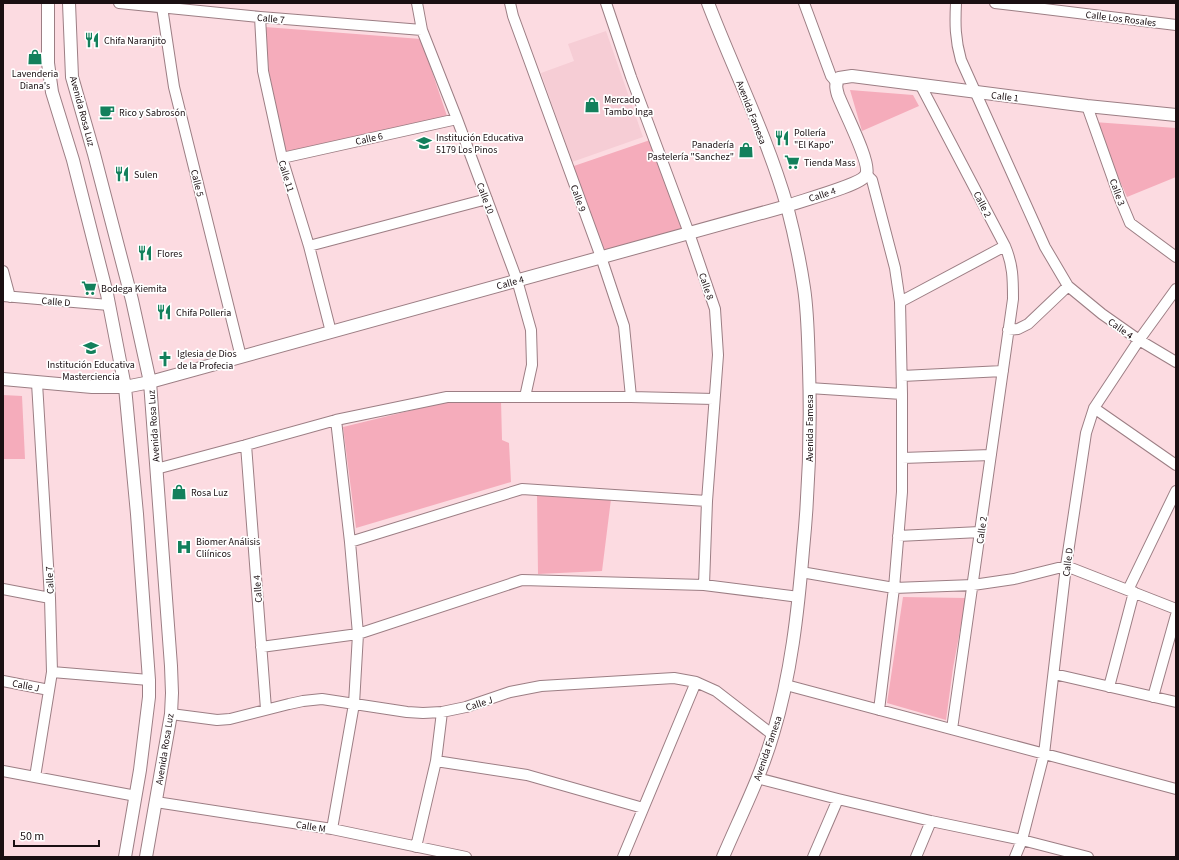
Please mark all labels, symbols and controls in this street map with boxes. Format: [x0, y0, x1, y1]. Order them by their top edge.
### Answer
street label: Calle Los Rosales [1085, 8, 1157, 30]
street label: Calle 7 [256, 11, 285, 27]
restaurant icon: Chifa Naranjito [83, 31, 101, 49]
place label: Chifa Naranjito [104, 34, 166, 48]
shop icon: Lavenderia Diana's [26, 48, 44, 66]
place label: Lavenderia Diana's [12, 67, 58, 93]
street label: Avenida Rosa Luz [66, 75, 98, 148]
street label: Avenida Famesa [732, 78, 770, 146]
street label: Calle 1 [990, 88, 1020, 106]
place label: Mercado Tambo Inga [604, 93, 653, 119]
shop icon: Mercado Tambo Inga [583, 96, 601, 114]
cafe icon: Rico y Sabrosón [98, 103, 116, 121]
place label: Rico y Sabrosón [119, 106, 185, 120]
place label: Pollería "El Kapo" [794, 126, 834, 152]
street label: Calle 6 [354, 129, 384, 149]
restaurant icon: Pollería "El Kapo" [773, 129, 791, 147]
place label: Institución Educativa 5179 Los Pinos [436, 131, 524, 157]
school or university icon: Institución Educativa 5179 Los Pinos [415, 134, 433, 152]
place label: Panadería Pastelería "Sanchez" [648, 138, 734, 164]
shop icon: Panadería Pastelería "Sanchez" [737, 141, 755, 159]
supermarket icon: Tienda Mass [783, 153, 801, 171]
place label: Tienda Mass [804, 156, 856, 170]
street label: Calle 11 [275, 159, 298, 194]
restaurant icon: Sulen [113, 165, 131, 183]
place label: Sulen [134, 168, 158, 182]
street label: Calle 5 [187, 168, 207, 198]
street label: Calle 3 [1106, 177, 1128, 208]
street label: Calle 10 [473, 181, 497, 216]
street label: Calle 9 [567, 183, 589, 214]
street label: Calle 4 [807, 184, 838, 206]
street label: Calle 2 [970, 189, 995, 220]
restaurant icon: Flores [136, 244, 154, 262]
place label: Flores [157, 247, 182, 261]
street label: Calle 8 [695, 271, 717, 302]
street label: Calle 4 [495, 273, 526, 293]
supermarket icon: Bodega Kiemita [80, 279, 98, 297]
place label: Bodega Kiemita [101, 282, 167, 296]
street label: Calle D [41, 294, 71, 310]
restaurant icon: Chifa Polleria [155, 303, 173, 321]
place label: Chifa Polleria [176, 306, 231, 320]
street label: Calle 4 [1105, 315, 1136, 343]
school or university icon: Institución Educativa Masterciencia [82, 339, 100, 357]
place label: Iglesia de Dios de la Profecia [177, 347, 237, 373]
church icon: Iglesia de Dios de la Profecia [156, 350, 174, 368]
place label: Institución Educativa Masterciencia [47, 358, 135, 384]
street label: Avenida Rosa Luz [144, 389, 163, 462]
street label: Avenida Famesa [803, 394, 817, 462]
shop icon: Rosa Luz [170, 483, 188, 501]
place label: Rosa Luz [191, 486, 228, 500]
street label: Calle 2 [973, 515, 991, 545]
place label: Biomer Análisis Cliínicos [196, 535, 260, 561]
hospital icon: Biomer Análisis Cliínicos [175, 538, 193, 556]
street label: Calle D [1059, 547, 1077, 577]
street label: Calle 7 [42, 566, 58, 594]
street label: Calle 4 [250, 575, 266, 603]
street label: Calle J [11, 676, 41, 695]
street label: Calle J [464, 693, 495, 715]
street label: Avenida Rosa Luz [152, 712, 178, 786]
street label: Avenida Famesa [750, 714, 786, 783]
street label: Calle M [295, 818, 327, 836]
scale bar [14, 822, 99, 848]
text: 50 m [20, 828, 44, 845]

